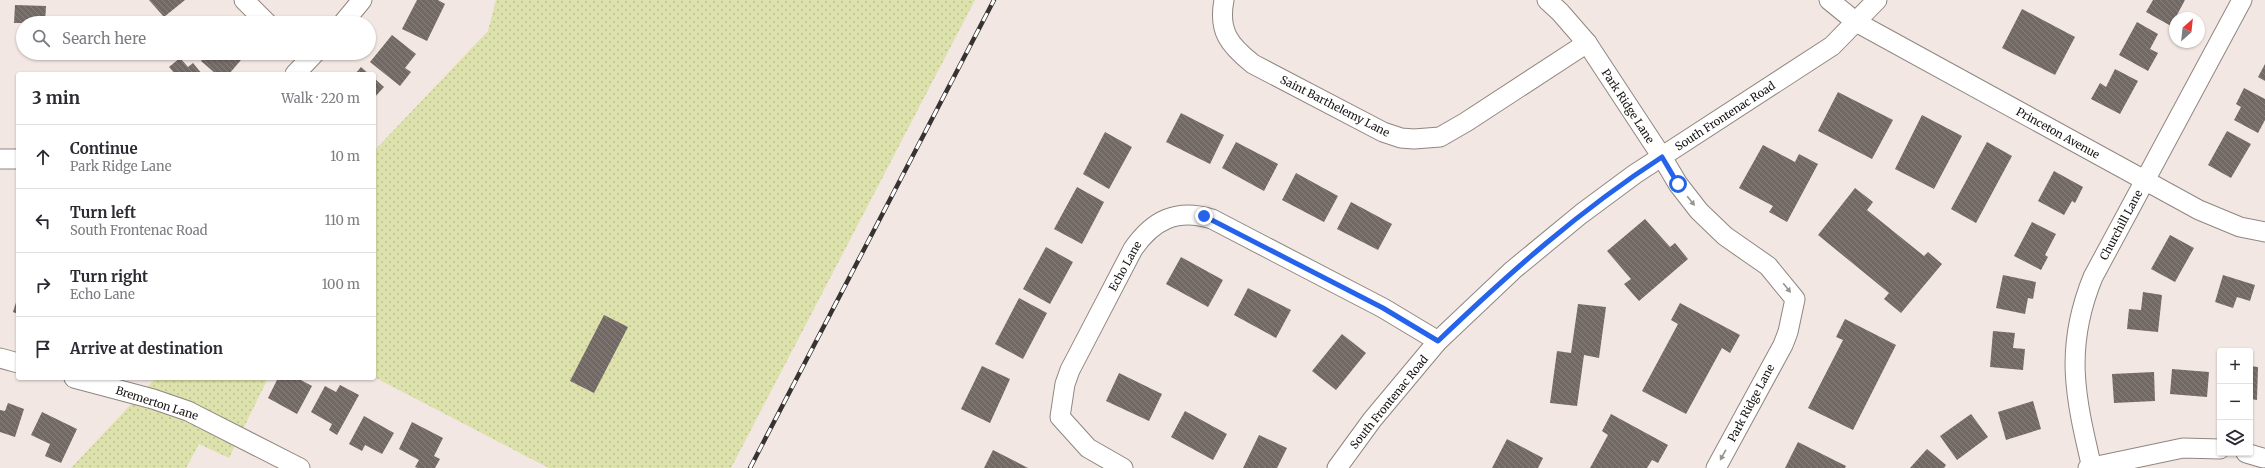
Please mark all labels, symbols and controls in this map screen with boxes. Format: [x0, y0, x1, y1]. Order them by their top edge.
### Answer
north arrow [2169, 12, 2205, 48]
search box [16, 16, 376, 60]
icon: search [30, 27, 52, 49]
text: Search here [62, 29, 146, 48]
street label: Park Ridge Lane [1599, 66, 1657, 146]
street label: Saint Barthelemy Lane [1278, 72, 1392, 140]
street label: South Frontenac Road [1672, 78, 1778, 154]
text: 3 min [32, 87, 80, 109]
text: Walk · 220 m [281, 90, 360, 107]
street label: Princeton Avenue [2014, 104, 2102, 162]
text: Continue [70, 139, 138, 158]
icon: ahead [32, 146, 54, 168]
text: 10 m [330, 148, 360, 165]
text: Park Ridge Lane [70, 158, 172, 175]
route start [1669, 175, 1687, 193]
street label: Churchill Lane [2097, 187, 2145, 262]
one-way arrow [1687, 196, 1696, 207]
text: Turn left [70, 203, 136, 222]
route end [1195, 207, 1213, 225]
icon: left [32, 210, 54, 232]
text: 110 m [325, 212, 360, 229]
text: South Frontenac Road [70, 222, 208, 239]
street label: Echo Lane [1106, 238, 1145, 293]
text: Turn right [70, 267, 148, 286]
icon: right [32, 274, 54, 296]
text: 100 m [322, 276, 360, 293]
one-way arrow [1782, 283, 1791, 294]
text: Echo Lane [70, 286, 135, 303]
icon: arrive [32, 338, 54, 360]
text: Arrive at destination [70, 339, 223, 358]
map controls [2217, 348, 2253, 456]
button: + [2217, 348, 2253, 384]
street label: South Frontenac Road [1347, 352, 1431, 452]
street label: Park Ridge Lane [1725, 362, 1777, 444]
street label: Bremerton Lane [114, 383, 200, 423]
button: − [2217, 384, 2253, 420]
button: layers [2217, 420, 2253, 456]
one-way arrow [1720, 449, 1727, 460]

